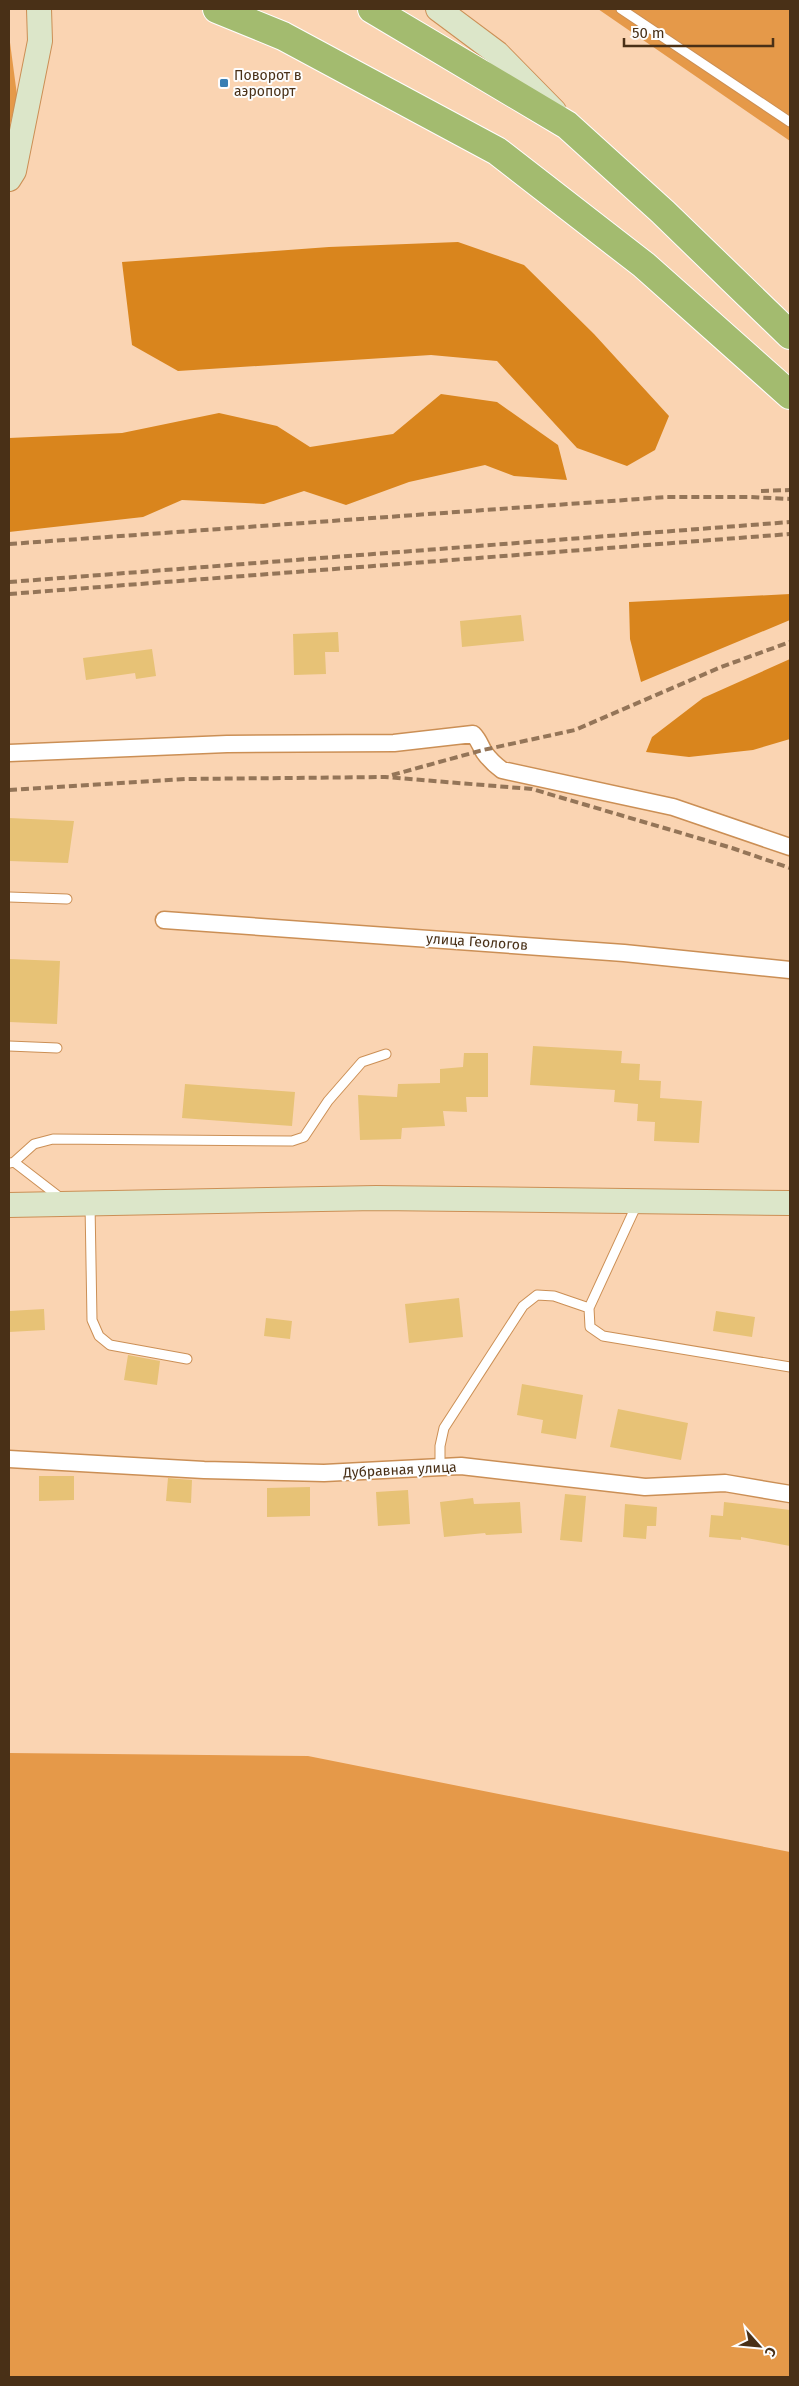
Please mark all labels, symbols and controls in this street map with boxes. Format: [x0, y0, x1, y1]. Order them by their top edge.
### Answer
scale bar [624, 15, 773, 47]
text: 50 m [632, 24, 665, 42]
place label: Поворот в аэропорт [234, 67, 302, 100]
marker: Поворот в аэропорт [218, 77, 230, 89]
street label: улица Геологов [426, 930, 529, 954]
street label: Дубравная улица [342, 1459, 457, 1482]
north arrow [734, 2321, 784, 2371]
text: С [761, 2344, 780, 2359]

